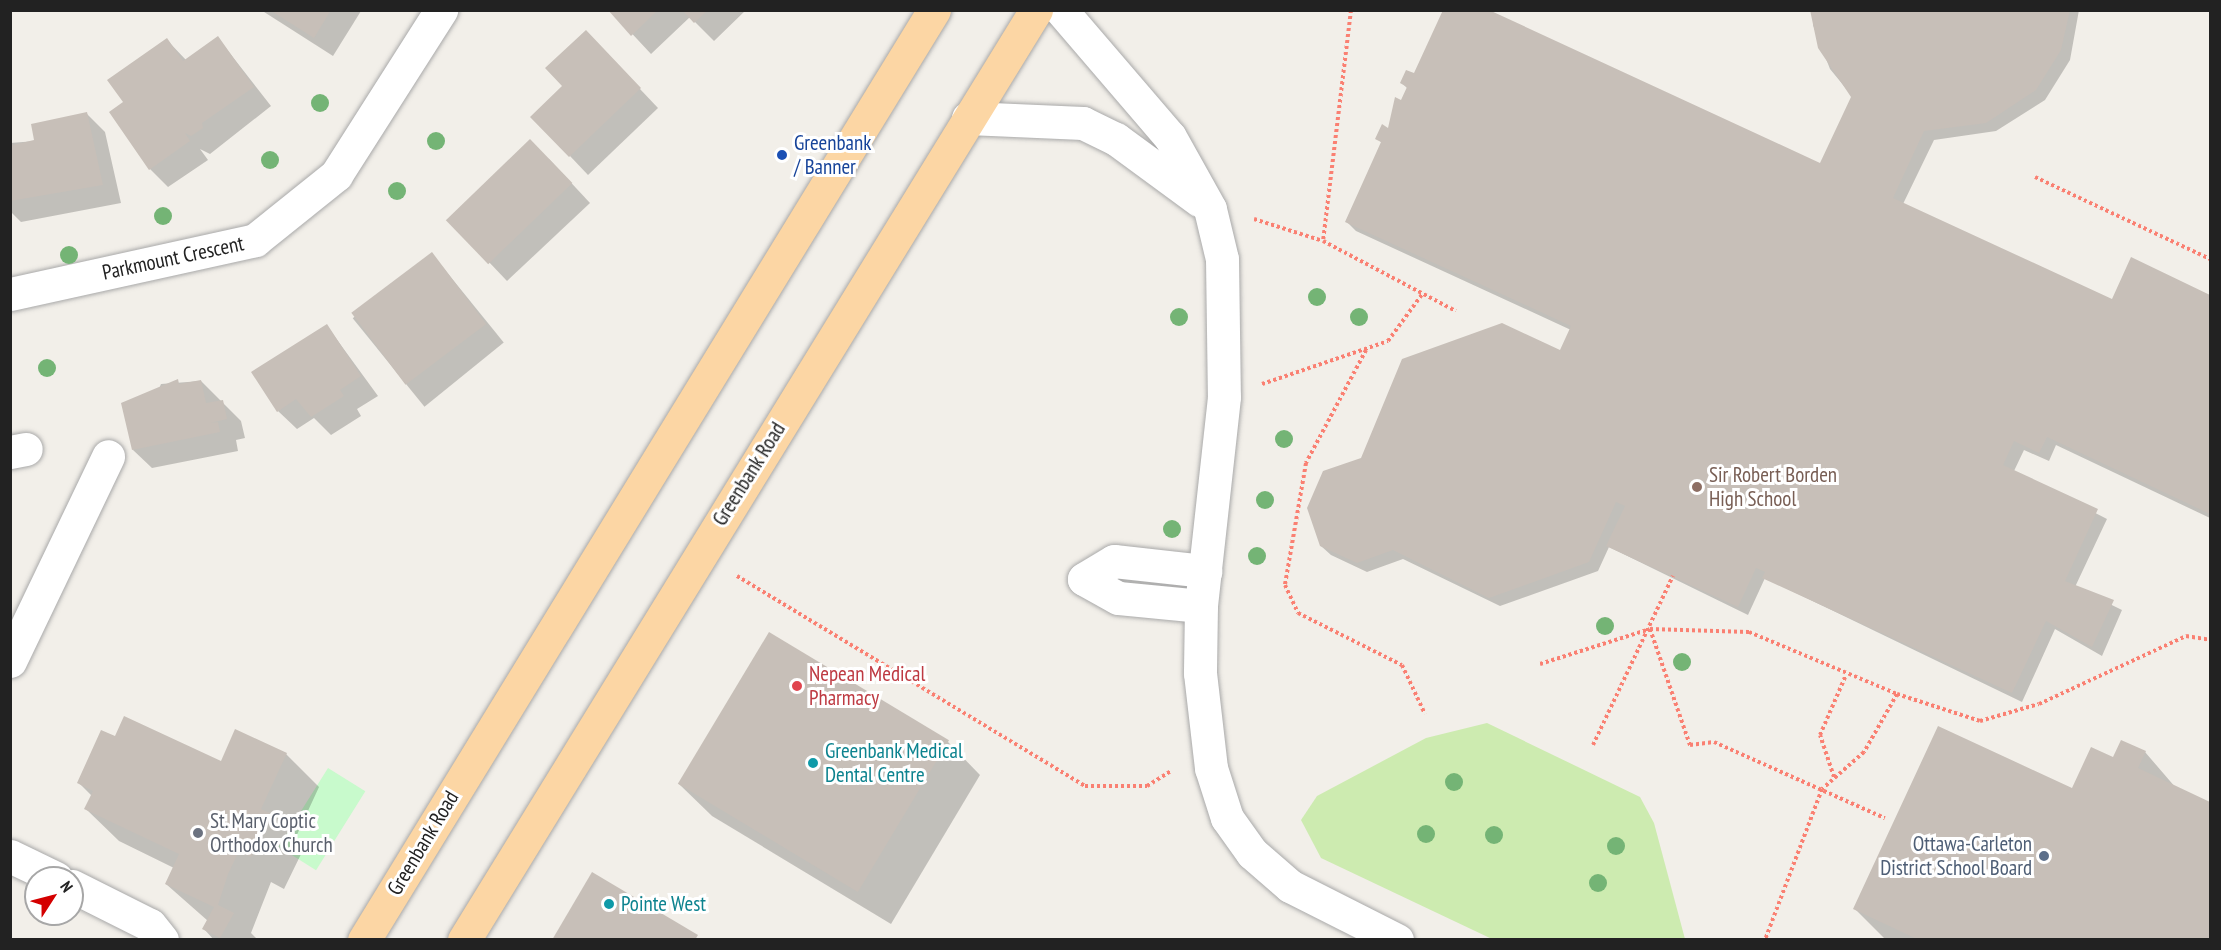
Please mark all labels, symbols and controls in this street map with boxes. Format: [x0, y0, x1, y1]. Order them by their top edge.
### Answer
place label: Greenbank / Banner [794, 130, 871, 180]
marker: Greenbank / Banner [775, 148, 789, 162]
street label: Parkmount Crescent [100, 231, 246, 285]
street label: Greenbank Road [707, 417, 791, 531]
place label: Sir Robert Borden High School [1709, 462, 1837, 512]
marker: Sir Robert Borden High School [1690, 480, 1704, 494]
place label: Nepean Medical Pharmacy [809, 661, 925, 711]
marker: Nepean Medical Pharmacy [790, 679, 804, 693]
place label: Greenbank Medical Dental Centre [825, 738, 963, 788]
marker: Greenbank Medical Dental Centre [806, 756, 820, 770]
street label: Greenbank Road [382, 786, 464, 900]
place label: St. Mary Coptic Orthodox Church [210, 808, 333, 858]
marker: St. Mary Coptic Orthodox Church [191, 826, 205, 840]
place label: Ottawa-Carleton District School Board [1880, 831, 2032, 881]
marker: Ottawa-Carleton District School Board [2037, 849, 2051, 863]
north arrow [24, 866, 84, 926]
text: N [56, 877, 78, 896]
place label: Pointe West [621, 891, 706, 917]
marker: Pointe West [602, 897, 616, 911]

